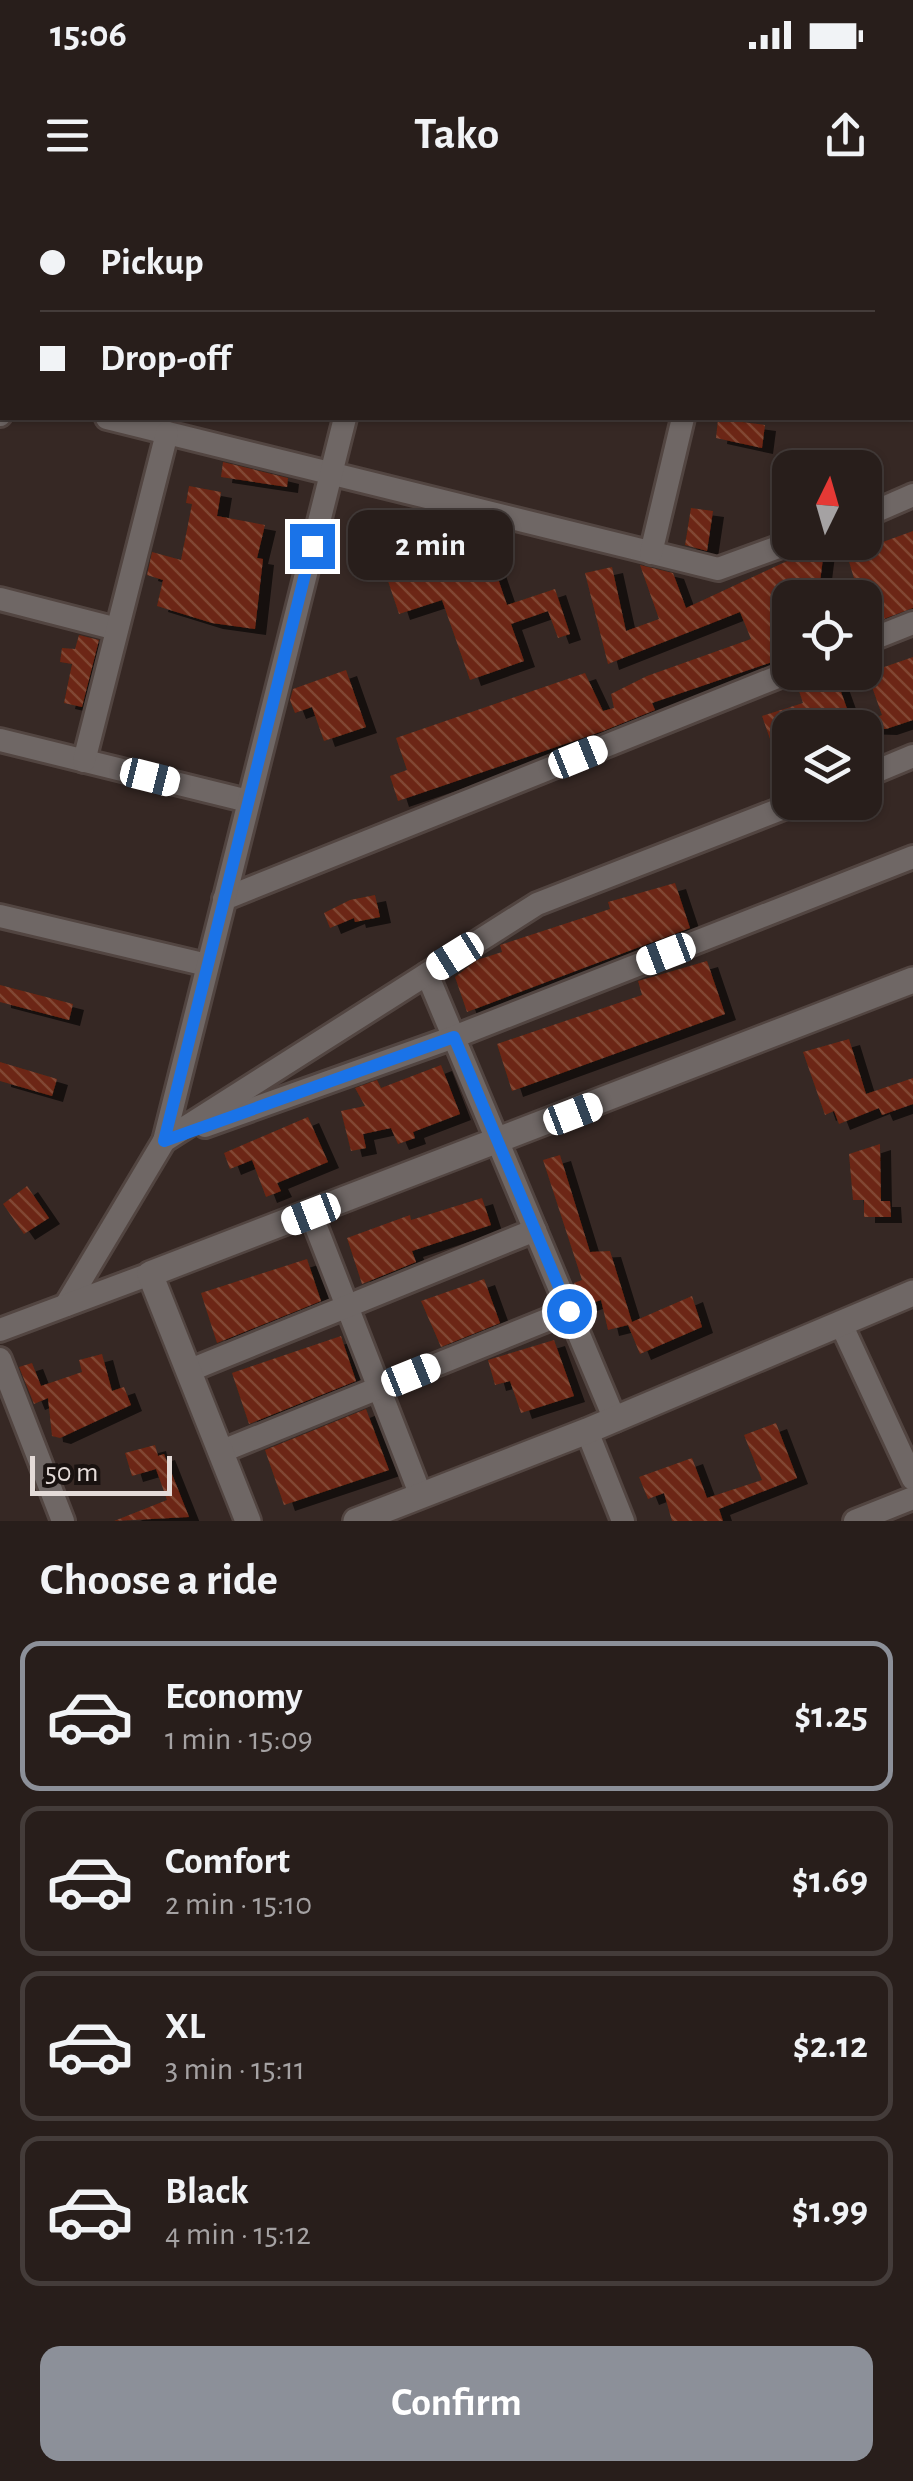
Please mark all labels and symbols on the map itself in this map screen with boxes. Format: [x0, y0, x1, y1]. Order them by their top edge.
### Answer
north arrow [772, 450, 882, 560]
callout: 2 min [347, 511, 512, 581]
route end [290, 524, 335, 569]
car [545, 732, 611, 782]
car [117, 755, 183, 799]
car [422, 927, 488, 985]
car [633, 929, 699, 979]
car [540, 1089, 606, 1139]
car [278, 1189, 344, 1239]
route start [547, 1289, 592, 1334]
car [378, 1350, 444, 1400]
scale bar [30, 1451, 172, 1496]

